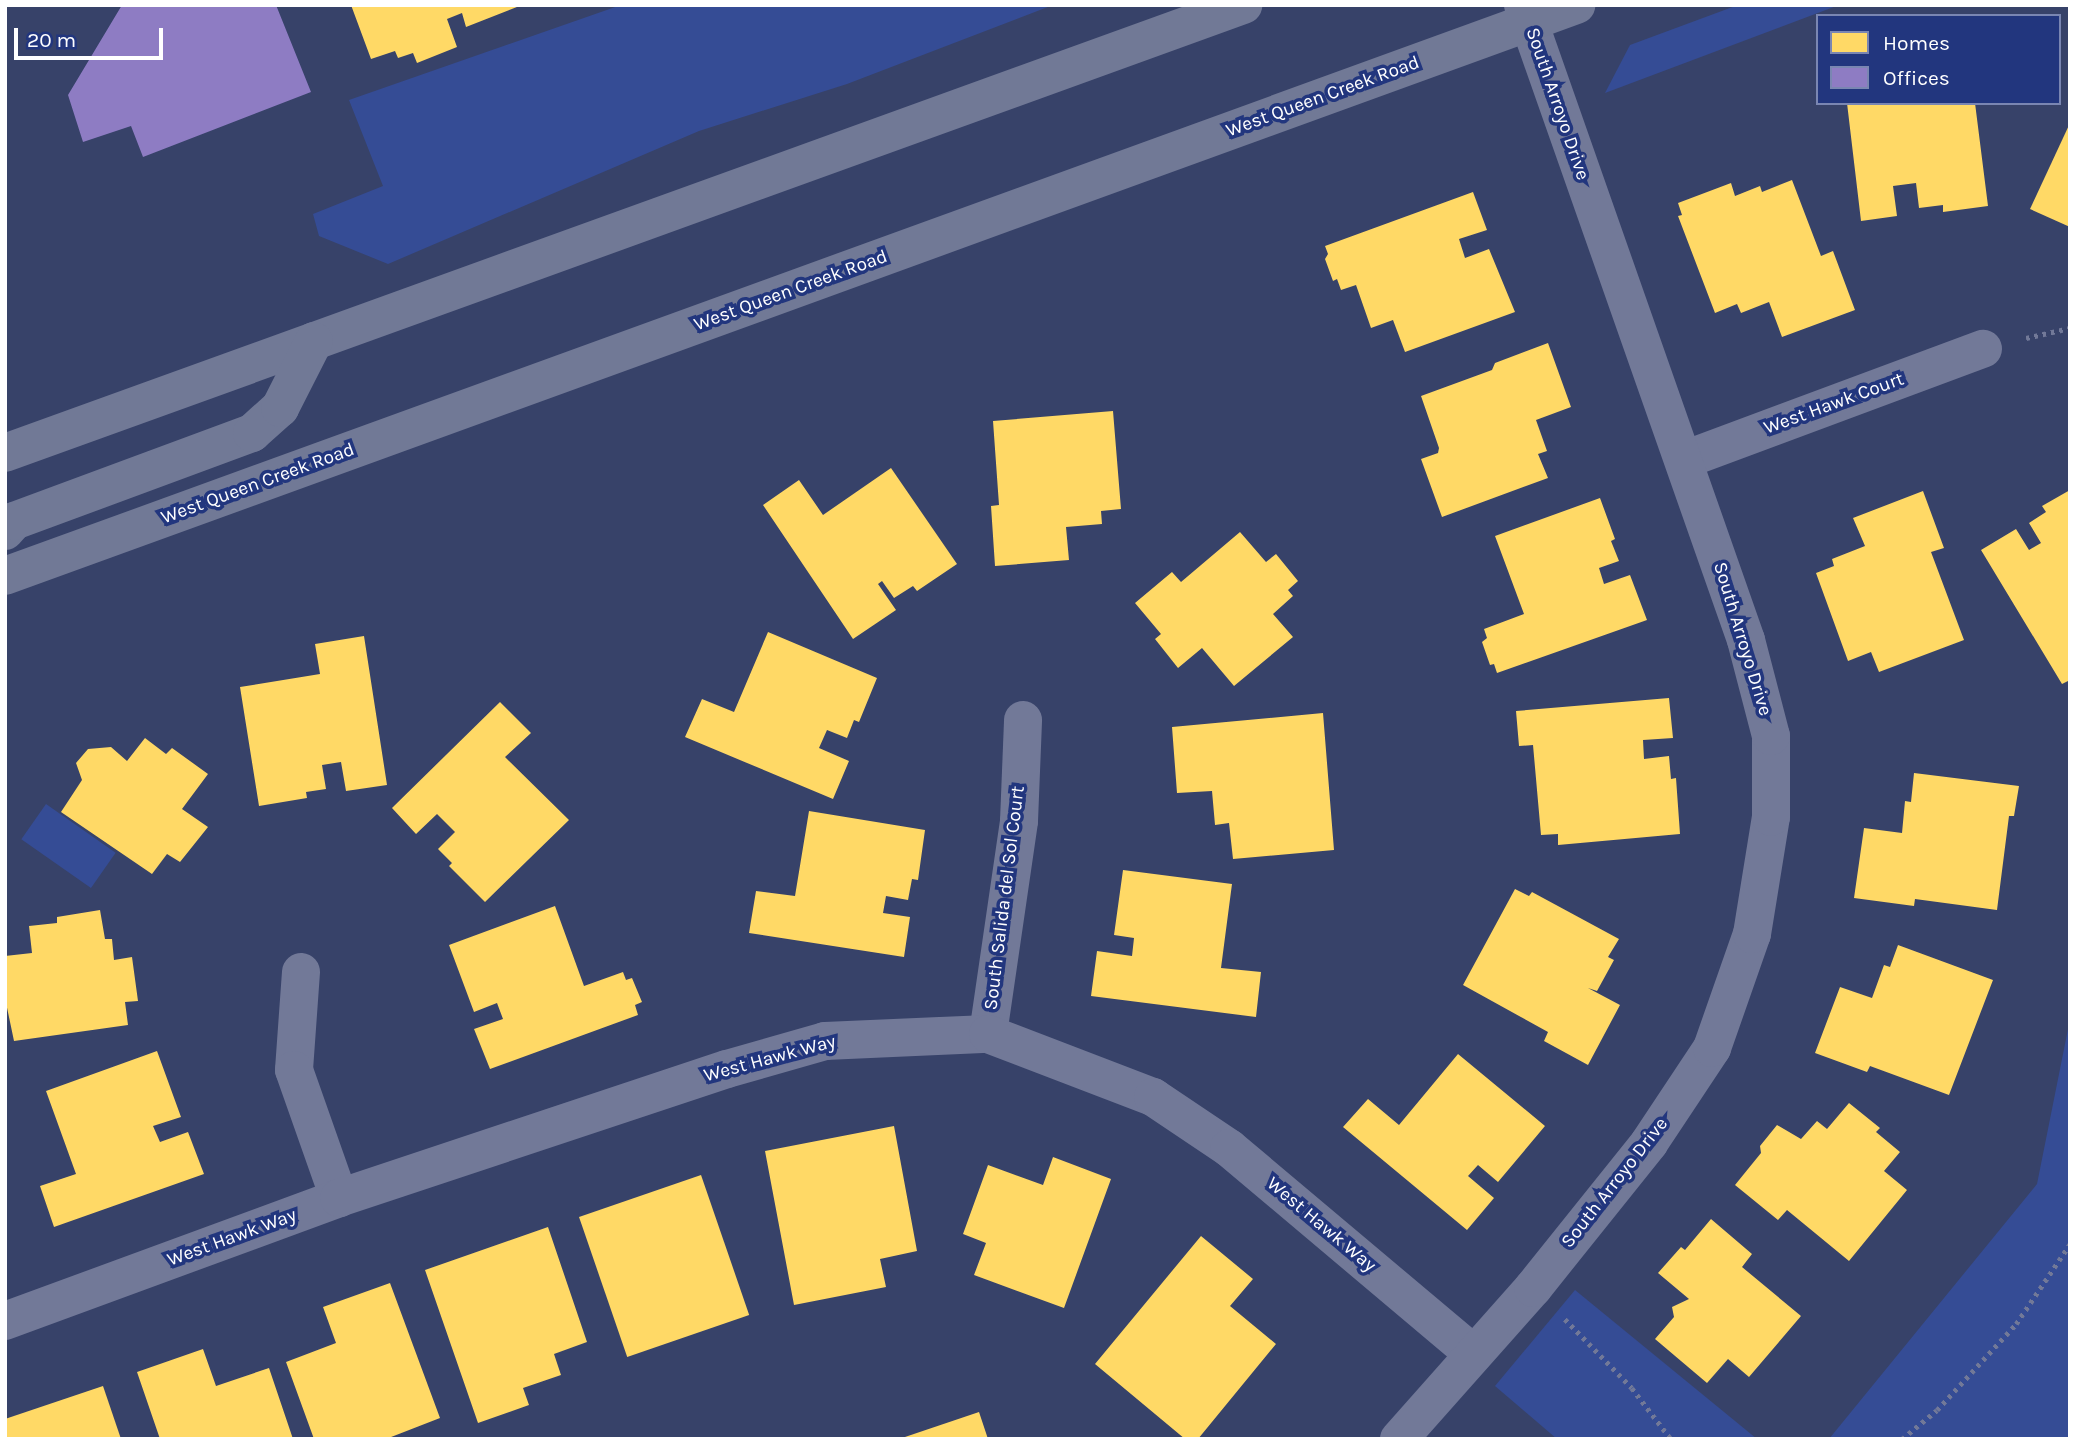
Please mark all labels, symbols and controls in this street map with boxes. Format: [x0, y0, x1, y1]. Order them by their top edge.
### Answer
scale bar [18, 14, 166, 58]
legend [1816, 14, 2061, 105]
street label: South Arroyo Drive [1520, 25, 1594, 183]
text: 20 m [27, 28, 76, 52]
text: Homes [1883, 31, 1950, 55]
street label: West Queen Creek Road [1223, 51, 1423, 143]
text: Offices [1883, 66, 1950, 90]
street label: West Queen Creek Road [691, 245, 891, 337]
street label: West Hawk Court [1761, 368, 1907, 440]
street label: West Queen Creek Road [158, 438, 358, 530]
street label: South Arroyo Drive [1708, 559, 1776, 719]
street label: South Salida del Sol Court [980, 785, 1030, 1011]
street label: West Hawk Way [702, 1030, 838, 1088]
street label: South Arroyo Drive [1557, 1113, 1673, 1253]
street label: West Hawk Way [1262, 1173, 1380, 1277]
street label: West Hawk Way [164, 1204, 300, 1272]

